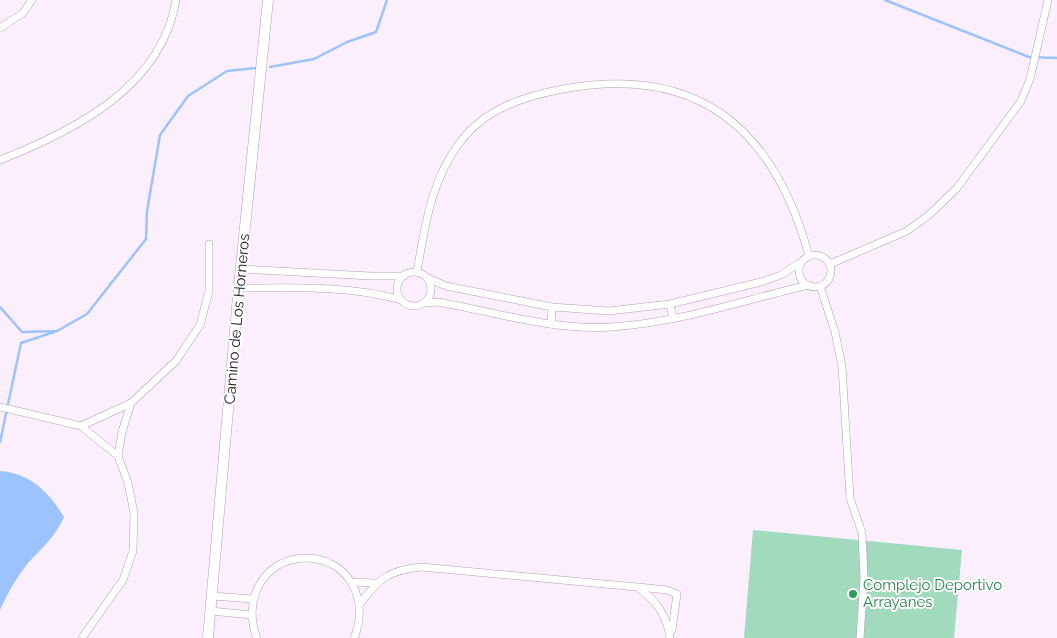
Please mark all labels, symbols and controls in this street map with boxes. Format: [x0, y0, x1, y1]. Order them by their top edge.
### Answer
street label: Camino de Los Horneros [221, 233, 253, 405]
place label: Complejo Deportivo Arrayanes [863, 576, 1002, 611]
marker: Complejo Deportivo Arrayanes [847, 588, 859, 600]

